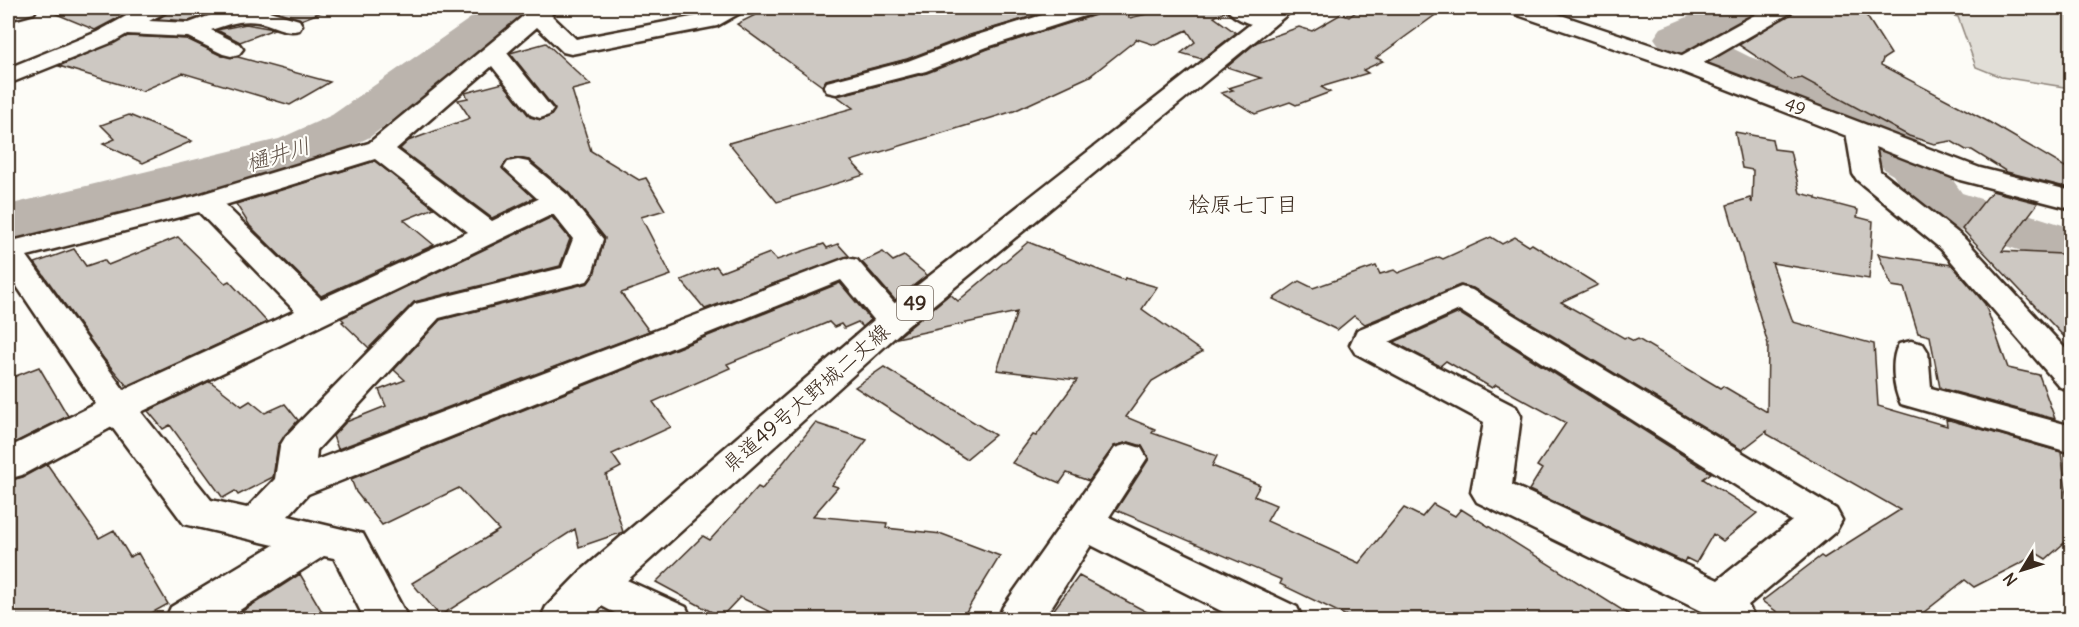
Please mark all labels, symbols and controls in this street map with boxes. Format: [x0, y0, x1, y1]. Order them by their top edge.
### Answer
street label: 49 [1781, 92, 1809, 121]
water label: 樋井川 [242, 131, 314, 177]
district label: 桧原七丁目 [1188, 190, 1298, 218]
road number: 49 [897, 286, 933, 320]
street label: 県道49号大野城二丈線 [716, 317, 895, 478]
north arrow [1992, 540, 2052, 600]
text: N [1999, 569, 2021, 590]

